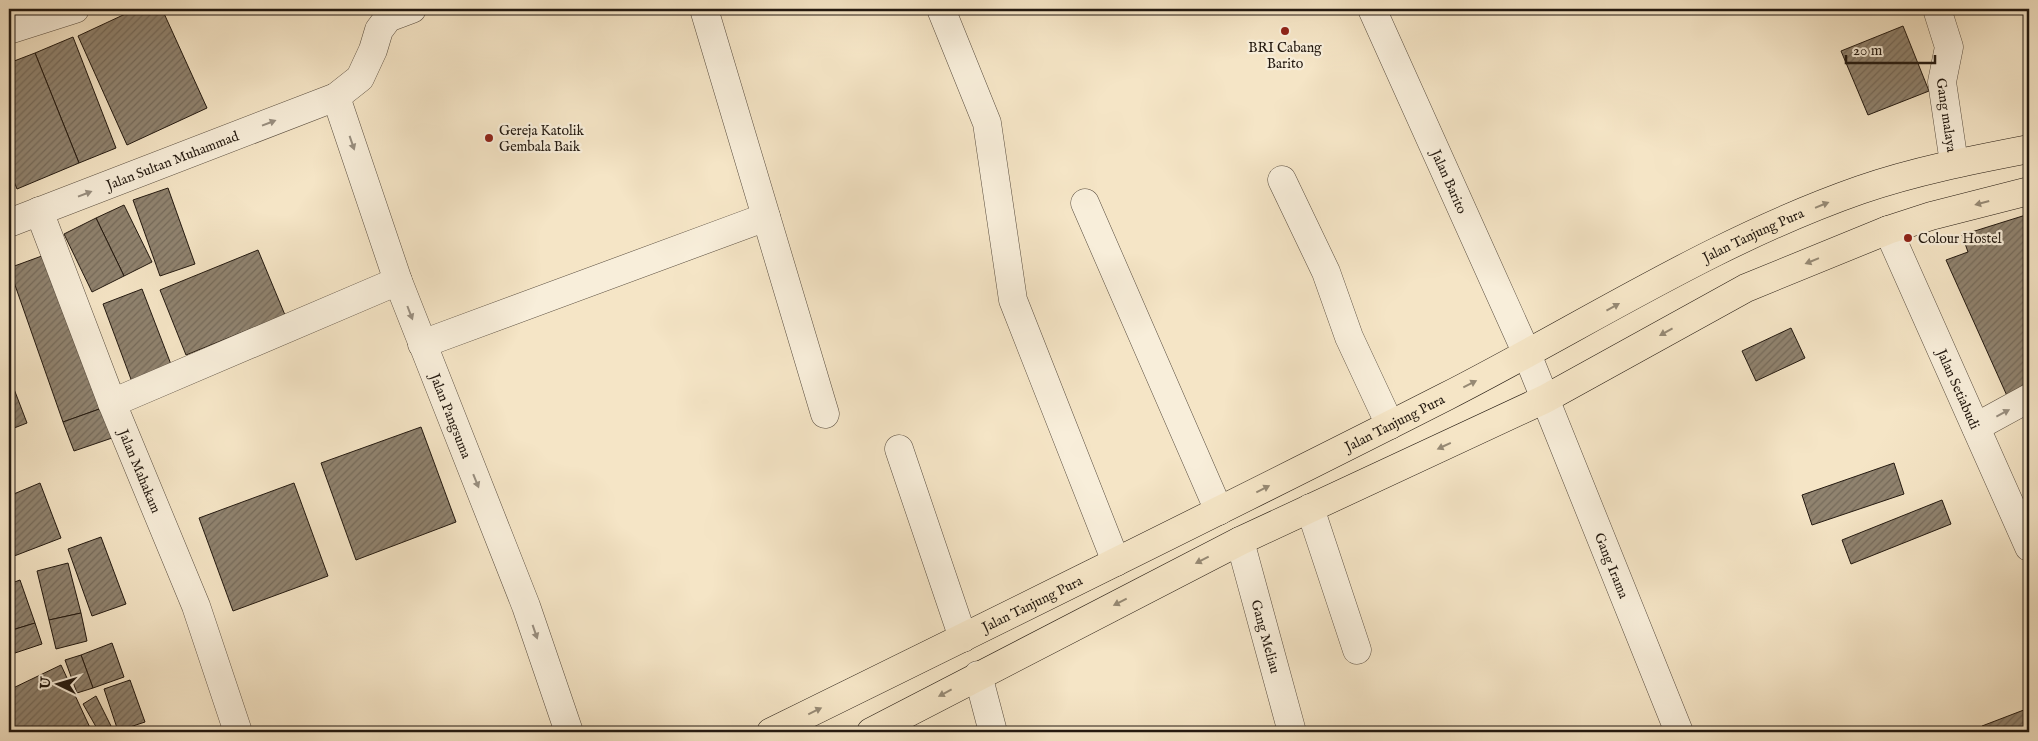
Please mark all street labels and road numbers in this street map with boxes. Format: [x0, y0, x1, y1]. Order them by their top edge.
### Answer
street label: Gang malaya [1932, 77, 1960, 154]
street label: Jalan Sultan Muhammad [102, 127, 242, 195]
street label: Jalan Barito [1426, 145, 1471, 217]
street label: Jalan Tanjung Pura [1698, 204, 1808, 268]
street label: Jalan Setiabudi [1931, 345, 1984, 433]
street label: Jalan Pangsuma [425, 369, 475, 462]
street label: Jalan Tanjung Pura [1340, 390, 1449, 457]
street label: Jalan Mahakam [113, 425, 165, 516]
street label: Gang Irama [1590, 530, 1633, 602]
street label: Jalan Tanjung Pura [978, 572, 1087, 638]
street label: Gang Meliau [1246, 598, 1284, 676]

